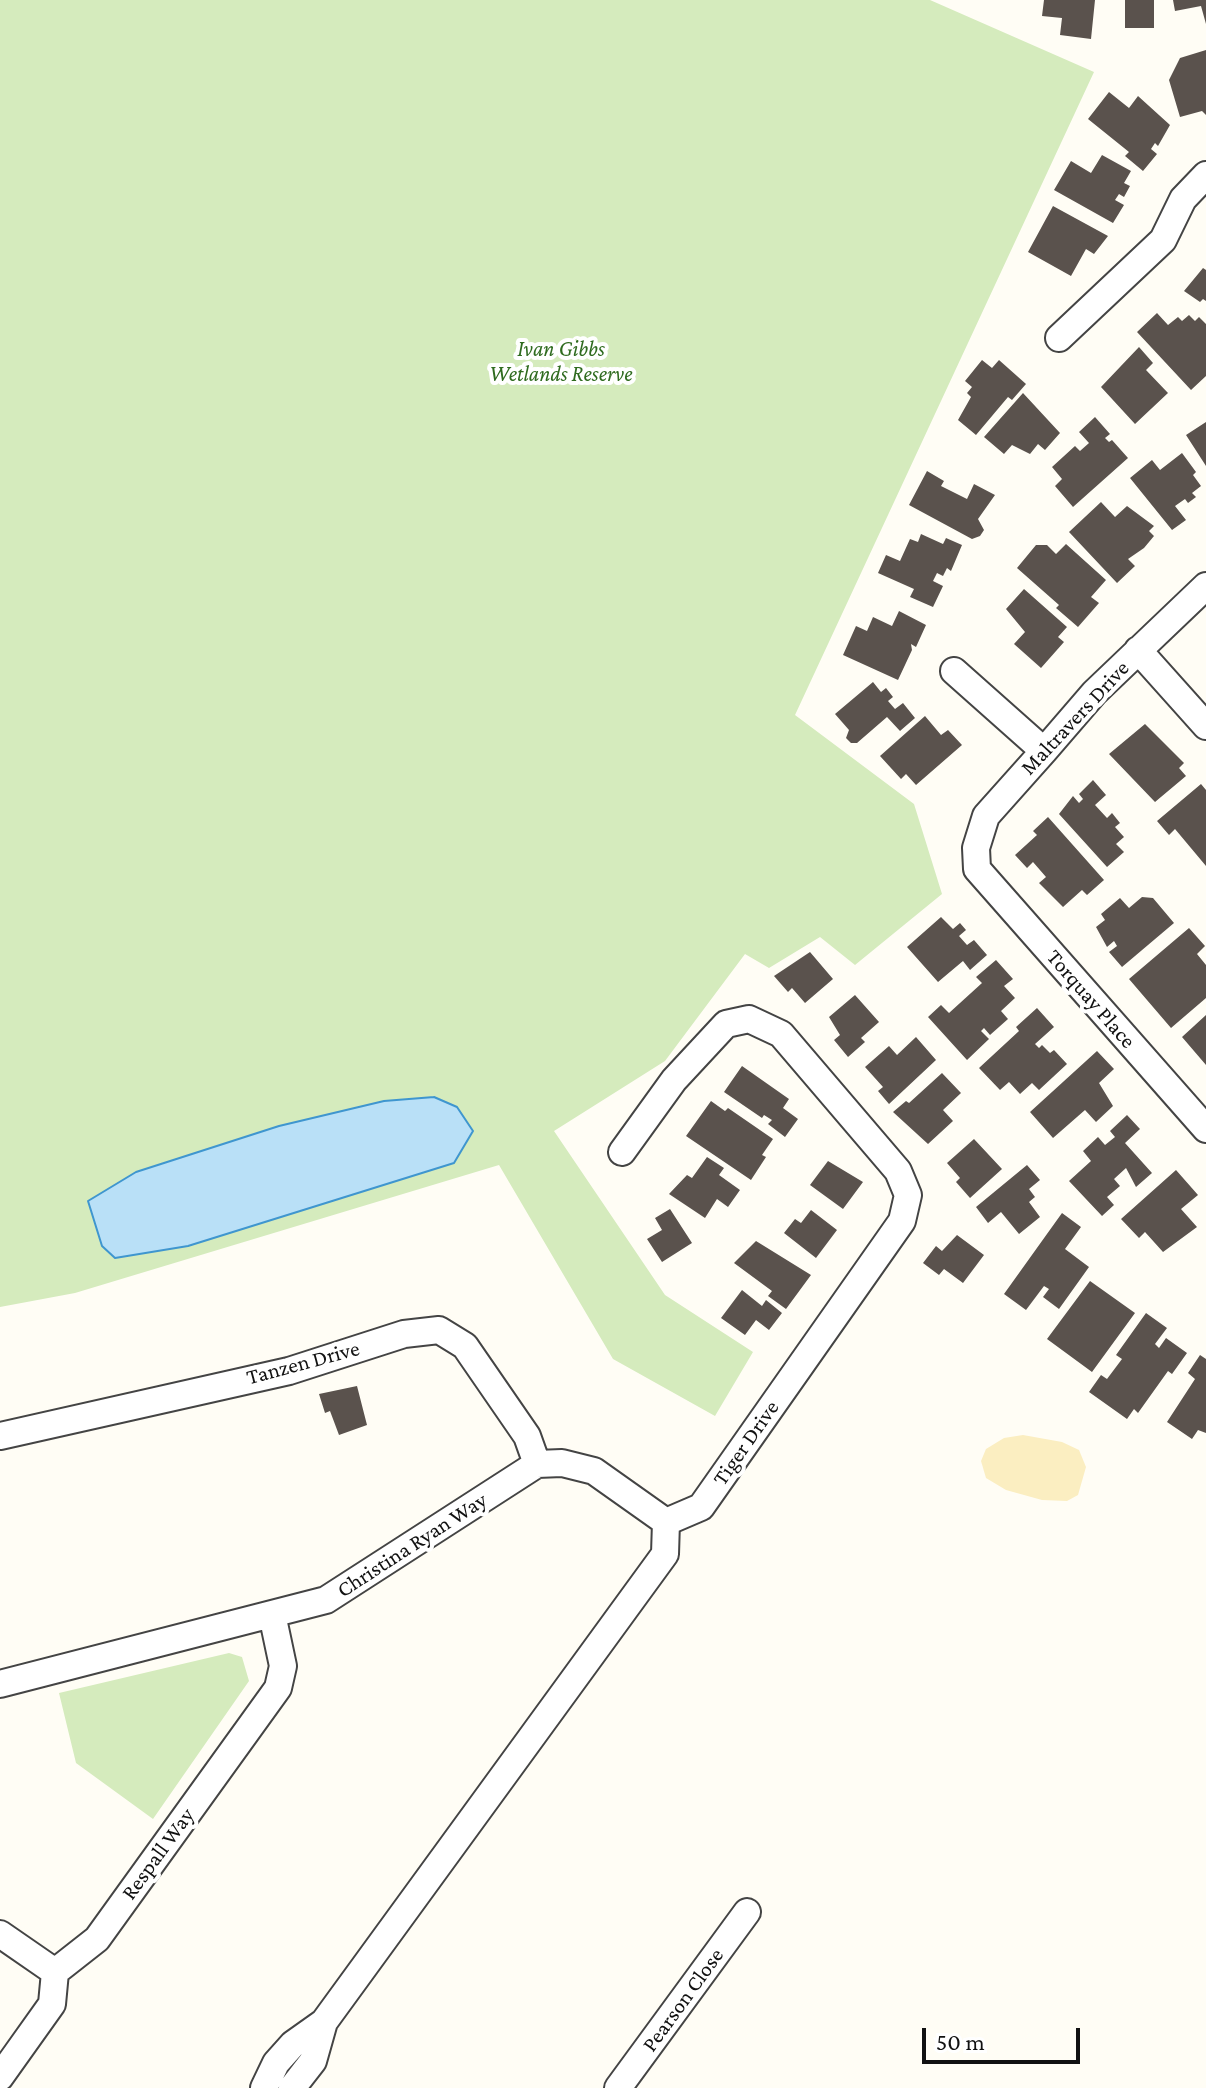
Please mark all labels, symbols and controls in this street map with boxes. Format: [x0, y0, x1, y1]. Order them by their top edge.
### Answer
park label: Ivan Gibbs Wetlands Reserve [489, 336, 633, 388]
street label: Maltravers Drive [1015, 655, 1135, 781]
street label: Torquay Place [1041, 944, 1141, 1054]
street label: Tanzen Drive [244, 1335, 362, 1391]
street label: Tiger Drive [707, 1395, 785, 1491]
street label: Christina Ryan Way [332, 1487, 492, 1603]
street label: Respall Way [116, 1803, 200, 1905]
street label: Pearson Close [637, 1943, 729, 2057]
scale bar [926, 2012, 1084, 2062]
text: 50 m [936, 2028, 985, 2055]

